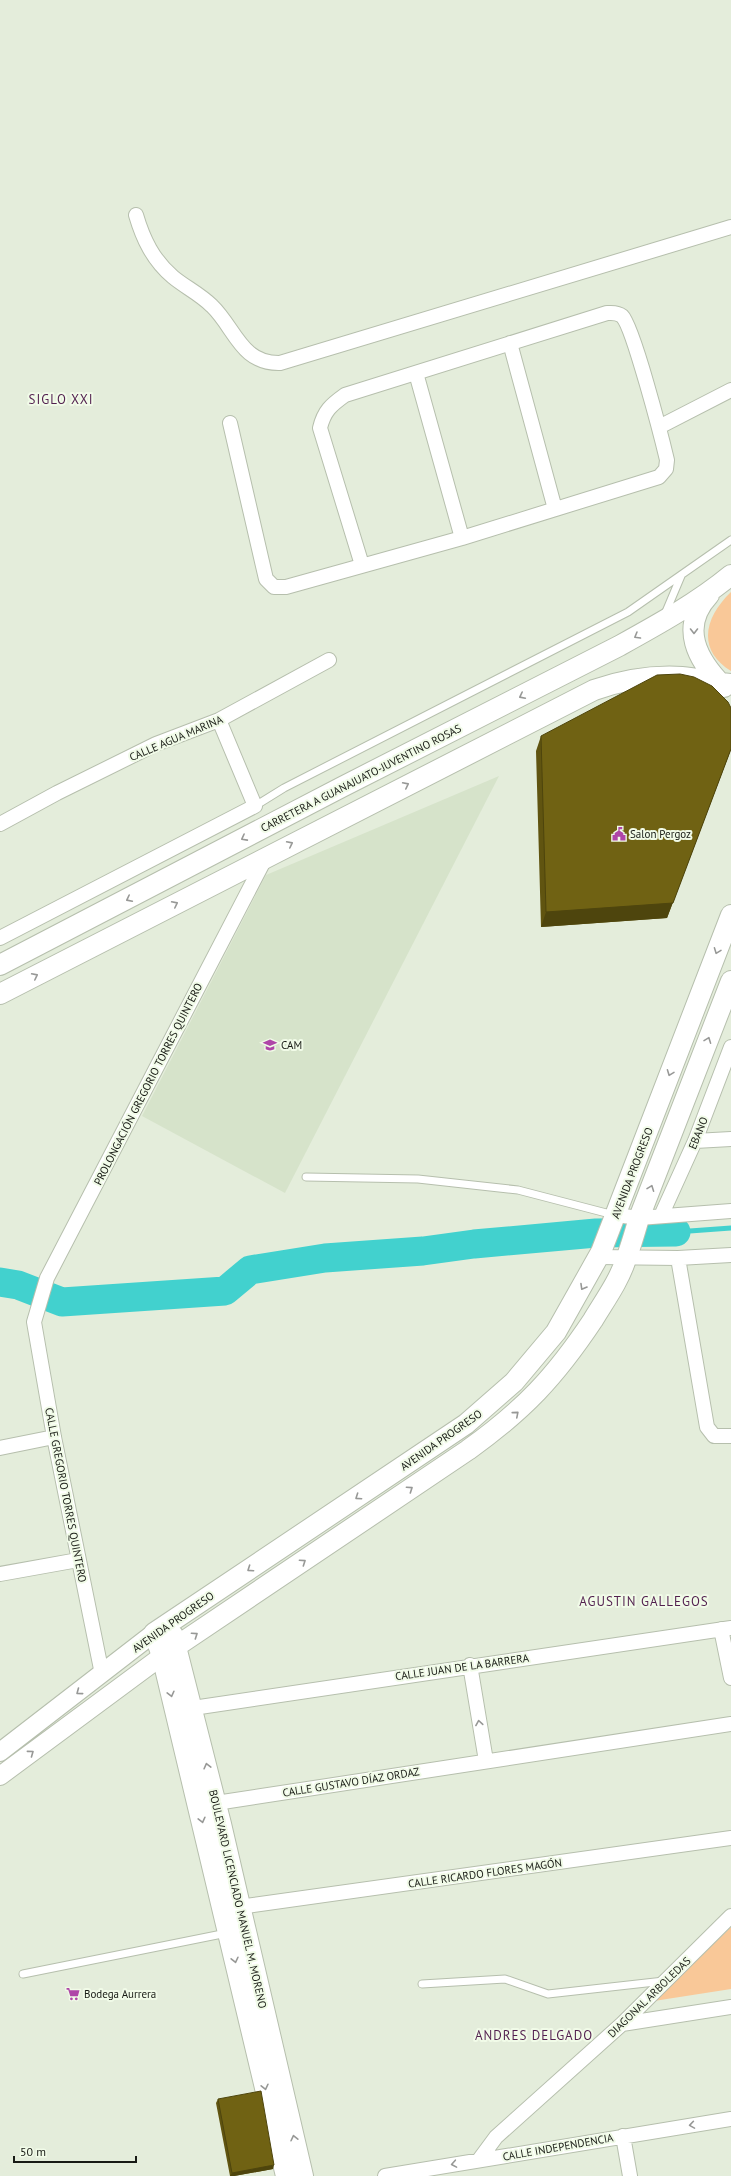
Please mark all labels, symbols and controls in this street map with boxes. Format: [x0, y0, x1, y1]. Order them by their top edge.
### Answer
district label: SIGLO XXI [29, 391, 93, 408]
one-way arrow [690, 628, 698, 634]
one-way arrow [634, 632, 641, 639]
one-way arrow [518, 692, 526, 699]
street label: CALLE AGUA MARINA [127, 712, 225, 764]
street label: CARRETERA A GUANAJUATO-JUVENTINO ROSAS [258, 721, 464, 835]
one-way arrow [402, 782, 410, 790]
public building icon: Salon Pergoz [611, 826, 627, 842]
place label: Salon Pergoz [630, 827, 691, 841]
one-way arrow [241, 834, 248, 841]
one-way arrow [286, 841, 294, 849]
one-way arrow [126, 894, 133, 902]
one-way arrow [171, 901, 178, 908]
one-way arrow [713, 948, 721, 955]
one-way arrow [30, 974, 38, 981]
street label: PROLONGACIÓN GREGORIO TORRES QUINTERO [91, 981, 205, 1187]
school or university icon: CAM [262, 1037, 278, 1053]
one-way arrow [703, 1037, 711, 1044]
place label: CAM [281, 1038, 302, 1052]
one-way arrow [667, 1069, 675, 1076]
street label: EBANO [685, 1115, 711, 1151]
street label: AVENIDA PROGRESO [608, 1125, 656, 1221]
one-way arrow [646, 1184, 654, 1191]
one-way arrow [580, 1283, 587, 1290]
street label: CALLE GREGORIO TORRES QUINTERO [42, 1406, 90, 1584]
street label: AVENIDA PROGRESO [397, 1407, 485, 1473]
one-way arrow [511, 1411, 518, 1418]
one-way arrow [406, 1486, 413, 1494]
one-way arrow [355, 1492, 362, 1500]
one-way arrow [298, 1560, 305, 1567]
one-way arrow [247, 1564, 254, 1572]
street label: AVENIDA PROGRESO [129, 1589, 217, 1655]
district label: AGUSTIN GALLEGOS [579, 1593, 709, 1610]
one-way arrow [191, 1633, 198, 1640]
street label: CALLE JUAN DE LA BARRERA [394, 1651, 530, 1683]
one-way arrow [77, 1687, 84, 1694]
one-way arrow [167, 1691, 175, 1697]
one-way arrow [476, 1719, 484, 1726]
one-way arrow [27, 1750, 34, 1757]
one-way arrow [203, 1763, 211, 1769]
street label: CALLE GUSTAVO DÍAZ ORDAZ [282, 1764, 420, 1800]
street label: BOULEVARD LICENCIADO MANUEL M. MORENO [206, 1788, 270, 2010]
one-way arrow [197, 1817, 205, 1824]
street label: CALLE RICARDO FLORES MAGÓN [407, 1855, 563, 1891]
street label: DIAGONAL ARBOLEDAS [605, 1954, 694, 2040]
one-way arrow [231, 1957, 239, 1964]
supermarket icon: Bodega Aurrera [65, 1986, 81, 2002]
place label: Bodega Aurrera [84, 1987, 156, 2001]
district label: ANDRES DELGADO [475, 2027, 593, 2044]
one-way arrow [261, 2084, 269, 2090]
one-way arrow [689, 2120, 696, 2129]
street label: CALLE INDEPENDENCIA [502, 2130, 615, 2164]
one-way arrow [290, 2135, 298, 2141]
scale bar [14, 2138, 136, 2164]
text: 50 m [20, 2144, 46, 2159]
one-way arrow [451, 2159, 457, 2168]

